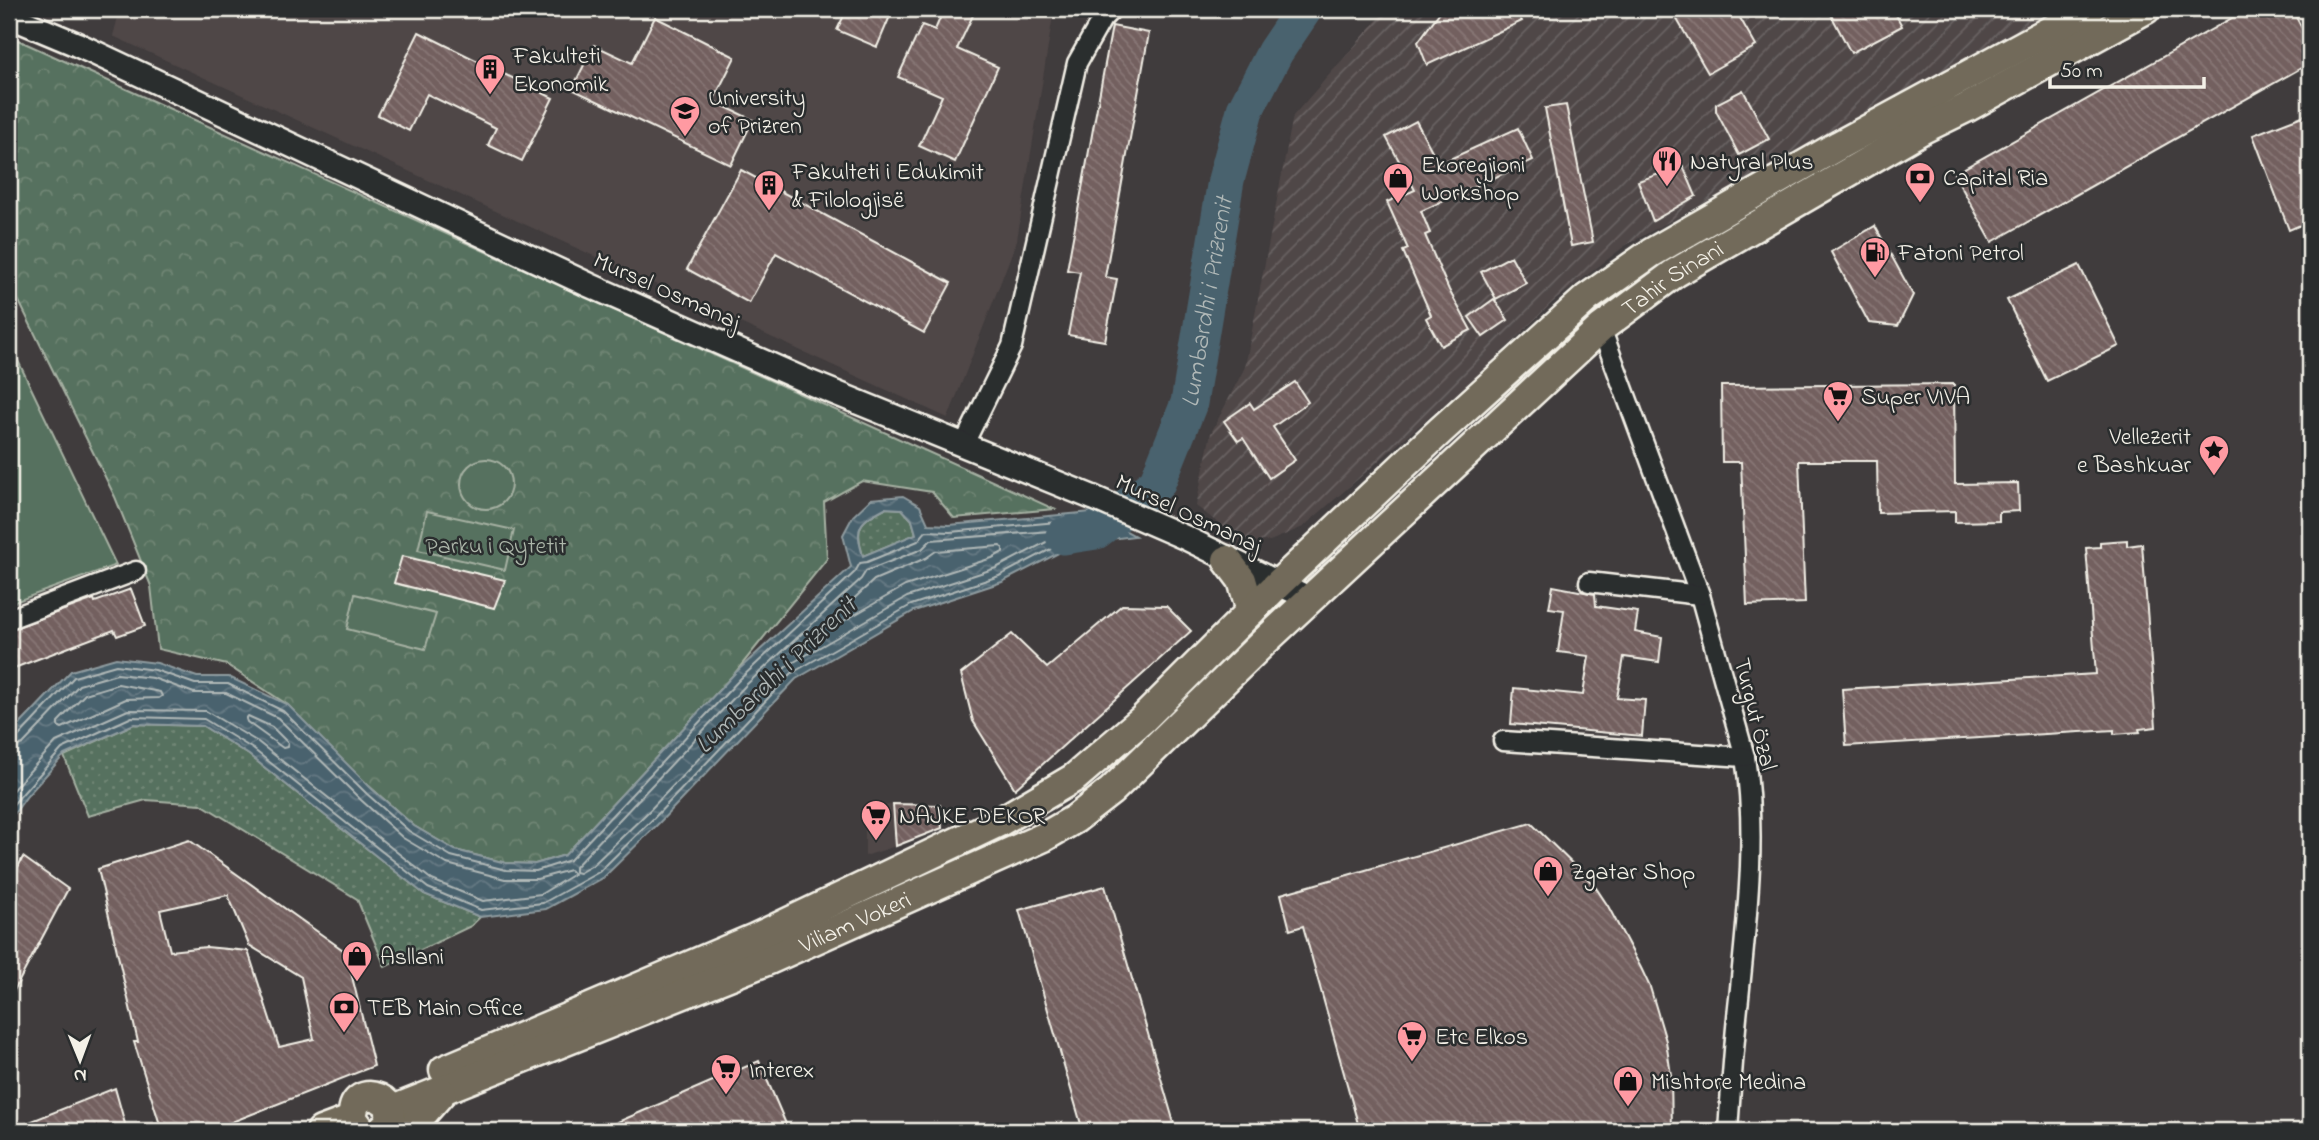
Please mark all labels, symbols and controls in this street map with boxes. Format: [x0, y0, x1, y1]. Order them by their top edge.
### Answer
place label: Fakulteti Ekonomik [512, 40, 609, 103]
scale bar [2050, 46, 2204, 90]
building icon: Fakulteti Ekonomik [473, 52, 507, 96]
text: 50 m [2060, 57, 2103, 87]
place label: University of Prizren [708, 82, 805, 145]
school or university icon: University of Prizren [668, 94, 702, 138]
restaurant icon: Natyral Plus [1650, 144, 1684, 188]
place label: Natyral Plus [1690, 146, 1813, 182]
place label: Ekoregjioni Workshop [1421, 149, 1525, 212]
place label: Fakulteti i Edukimit & Filologjisë [791, 156, 984, 219]
bank icon: Capital Ria [1903, 160, 1937, 204]
shop icon: Ekoregjioni Workshop [1381, 161, 1415, 205]
place label: Capital Ria [1943, 162, 2048, 197]
building icon: Fakulteti i Edukimit & Filologjisë [752, 168, 786, 212]
water label: Lumbardhi i Prizrenit [1173, 192, 1245, 410]
street label: Tahir Sinani [1615, 233, 1731, 327]
fuel station icon: Fatoni Petrol [1858, 235, 1892, 279]
place label: Fatoni Petrol [1897, 237, 2024, 272]
street label: Mursel Osmanaj [587, 244, 746, 341]
supermarket icon: Super VIVA [1821, 379, 1855, 423]
place label: Super VIVA [1861, 381, 1970, 416]
place label: Vellezerit e Bashkuar [2077, 421, 2192, 484]
place icon: Vellezerit e Bashkuar [2197, 433, 2231, 477]
street label: Mursel Osmanaj [1109, 466, 1268, 565]
park label: Parku i Qytetit [425, 530, 567, 566]
water label: Lumbardhi i Prizrenit [687, 587, 868, 764]
street label: Turgut Özal [1723, 655, 1784, 775]
supermarket icon: NAJKE DEKOR [859, 798, 893, 842]
place label: NAJKE DEKOR [899, 800, 1046, 835]
shop icon: Zgatar Shop [1531, 854, 1565, 898]
place label: Zgatar Shop [1571, 856, 1695, 891]
street label: Viliam Vokeri [794, 884, 917, 965]
shop icon: Asllani [340, 939, 374, 983]
place label: Asllani [380, 941, 444, 976]
bank icon: TEB Main Office [327, 990, 361, 1034]
place label: TEB Main Office [367, 992, 523, 1027]
supermarket icon: Etc Elkos [1395, 1019, 1429, 1063]
place label: Etc Elkos [1435, 1021, 1528, 1056]
north arrow [46, 1024, 116, 1094]
supermarket icon: Interex [709, 1052, 743, 1096]
place label: Interex [749, 1054, 814, 1089]
text: N [73, 1061, 87, 1088]
shop icon: Mishtore Medina [1611, 1064, 1645, 1108]
place label: Mishtore Medina [1651, 1066, 1806, 1101]

